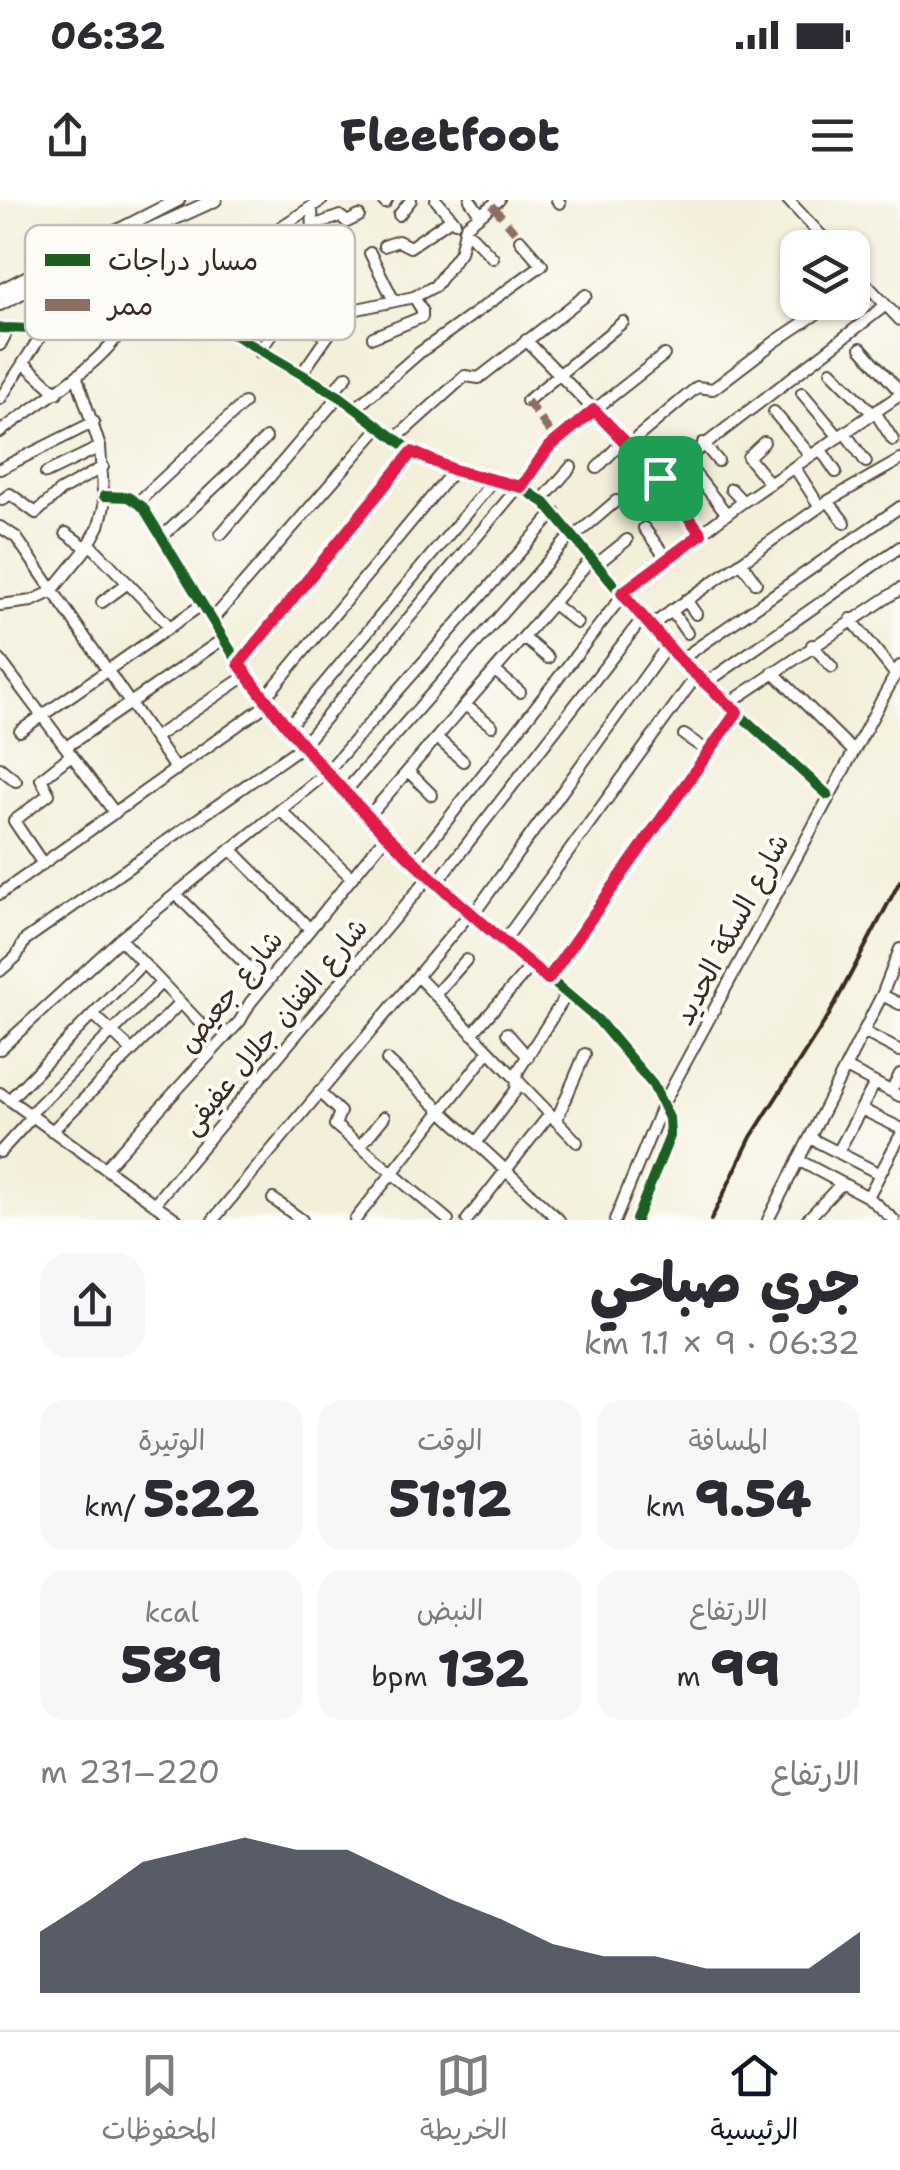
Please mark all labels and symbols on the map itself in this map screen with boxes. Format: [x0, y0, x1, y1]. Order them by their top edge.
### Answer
legend [25, 225, 355, 340]
text: مسار دراجات [108, 241, 258, 279]
text: ممر [106, 286, 153, 324]
pin [618, 436, 703, 521]
street label: شارع السكة الحديد [664, 826, 798, 1032]
street label: شارع الفنان جلال عفيفى [172, 909, 377, 1143]
street label: شارع جعيص [169, 922, 292, 1061]

